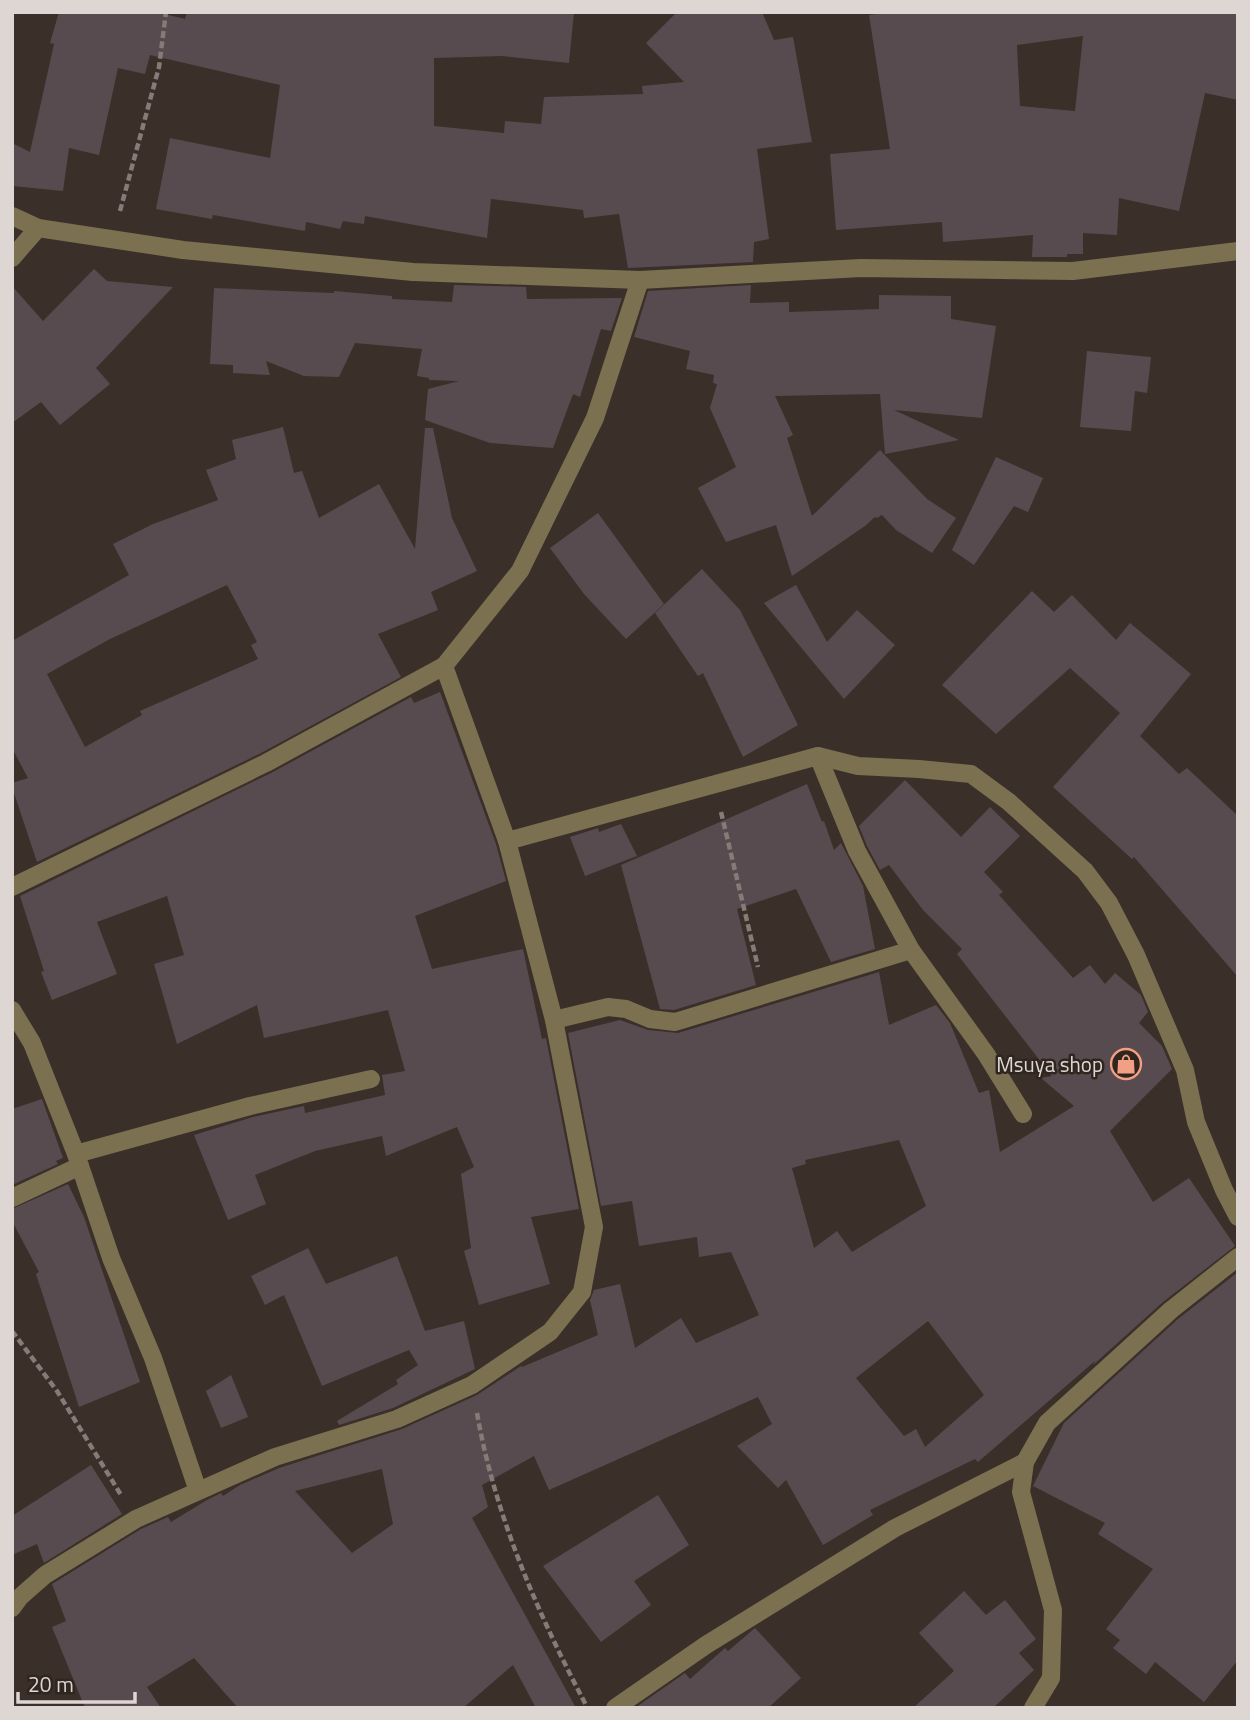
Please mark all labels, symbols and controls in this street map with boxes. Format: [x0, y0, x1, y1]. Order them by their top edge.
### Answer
shop icon: Msuya shop [1109, 1047, 1143, 1081]
place label: Msuya shop [996, 1048, 1103, 1080]
scale bar [18, 1660, 135, 1704]
text: 20 m [28, 1668, 74, 1700]

